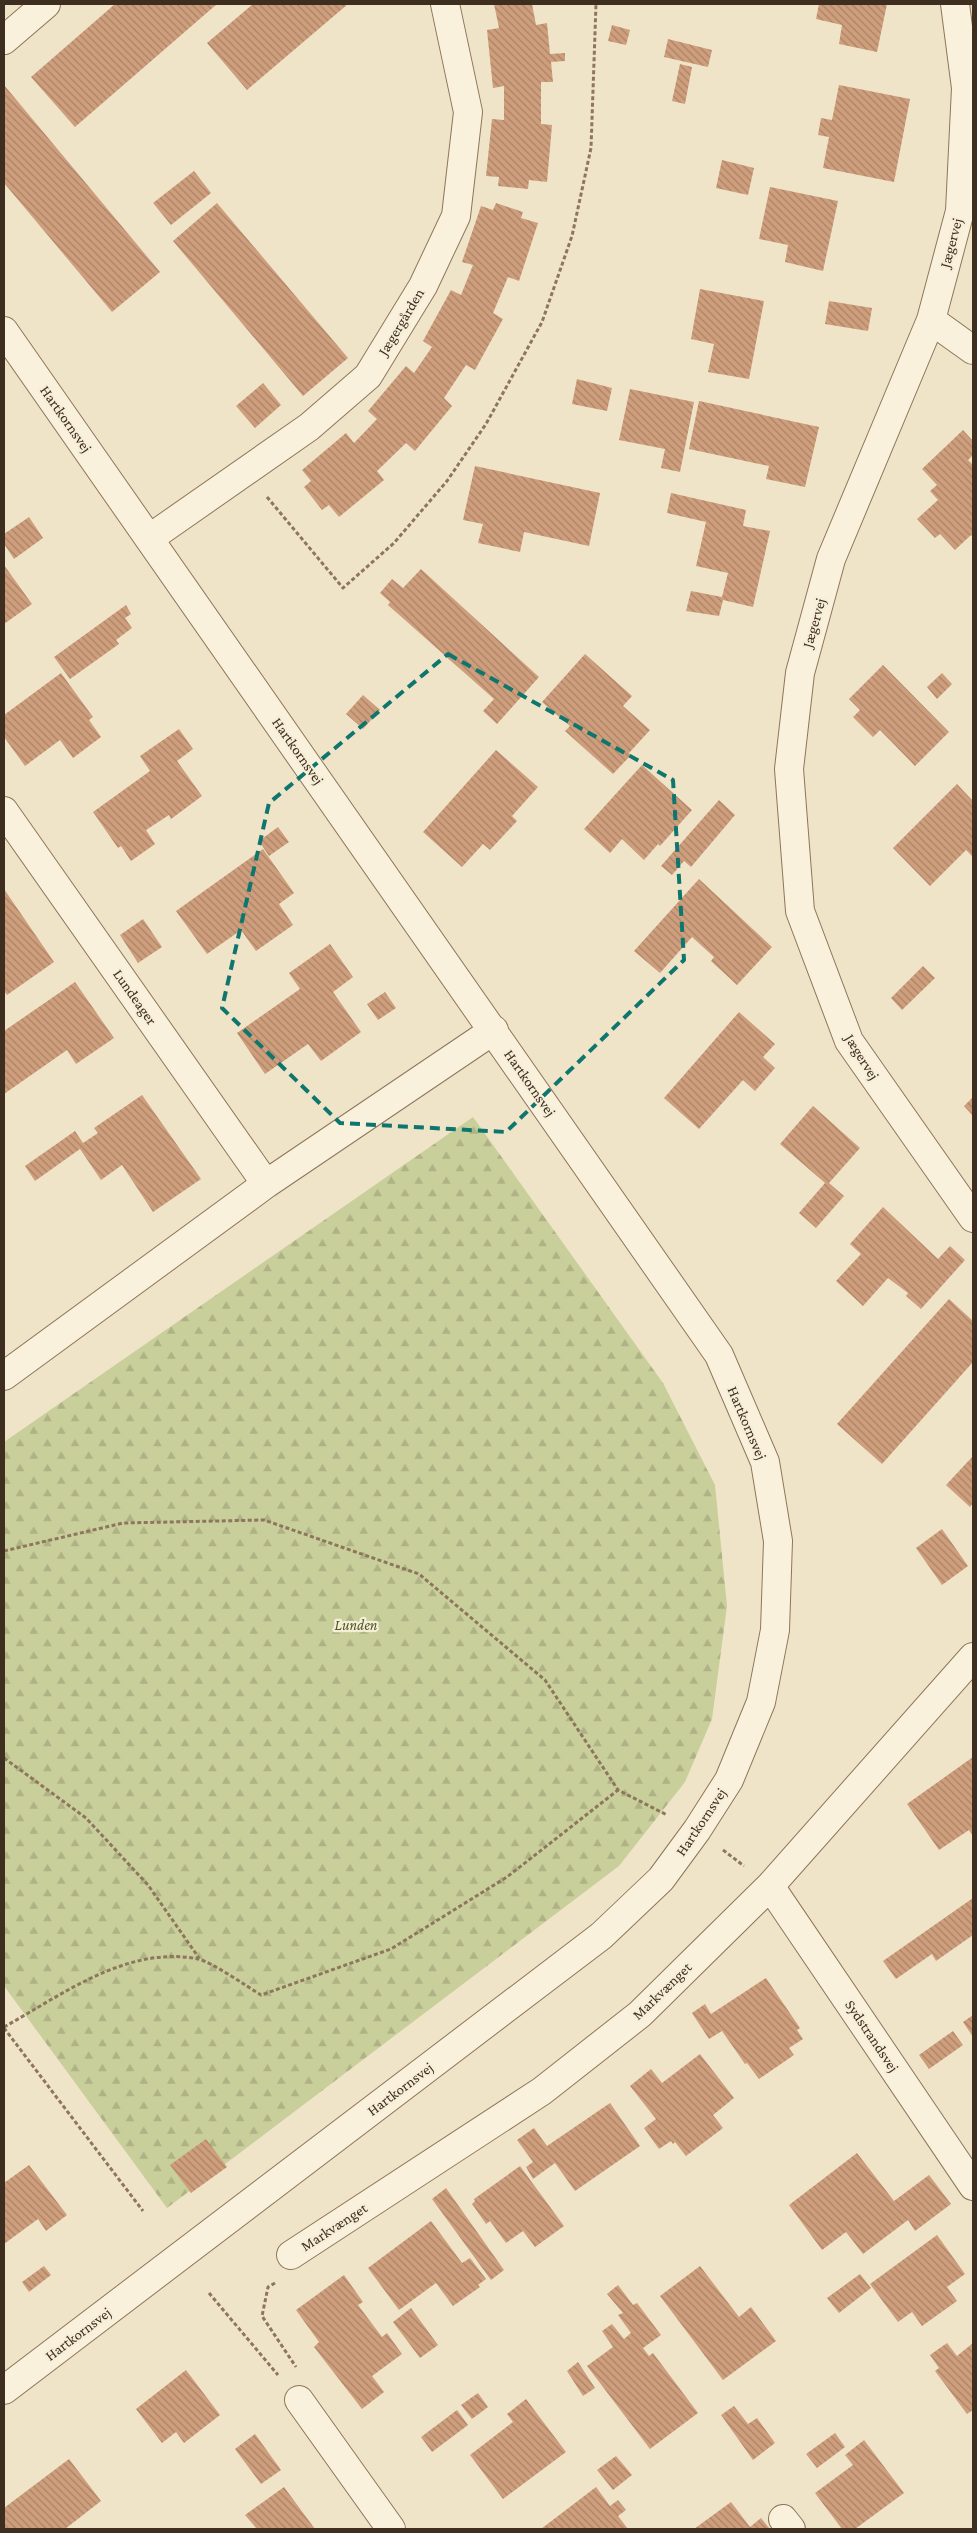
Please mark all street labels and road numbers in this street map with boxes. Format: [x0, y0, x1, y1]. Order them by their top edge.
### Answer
street label: Jægervej [936, 216, 966, 272]
street label: Jægergården [374, 286, 428, 361]
street label: Hartkornsvej [36, 383, 95, 456]
street label: Jægervej [799, 596, 830, 652]
street label: Hartkornsvej [268, 715, 327, 788]
street label: Lundeager [109, 966, 160, 1029]
street label: Jægervej [840, 1029, 882, 1083]
street label: Hartkornsvej [500, 1047, 559, 1120]
street label: Hartkornsvej [724, 1384, 770, 1462]
street label: Hartkornsvej [673, 1785, 730, 1859]
street label: Markvænget [629, 1958, 696, 2024]
street label: Sydstrandsvej [841, 1997, 902, 2076]
street label: Hartkornsvej [364, 2059, 437, 2120]
street label: Markvænget [298, 2199, 371, 2255]
street label: Hartkornsvej [42, 2304, 115, 2365]

